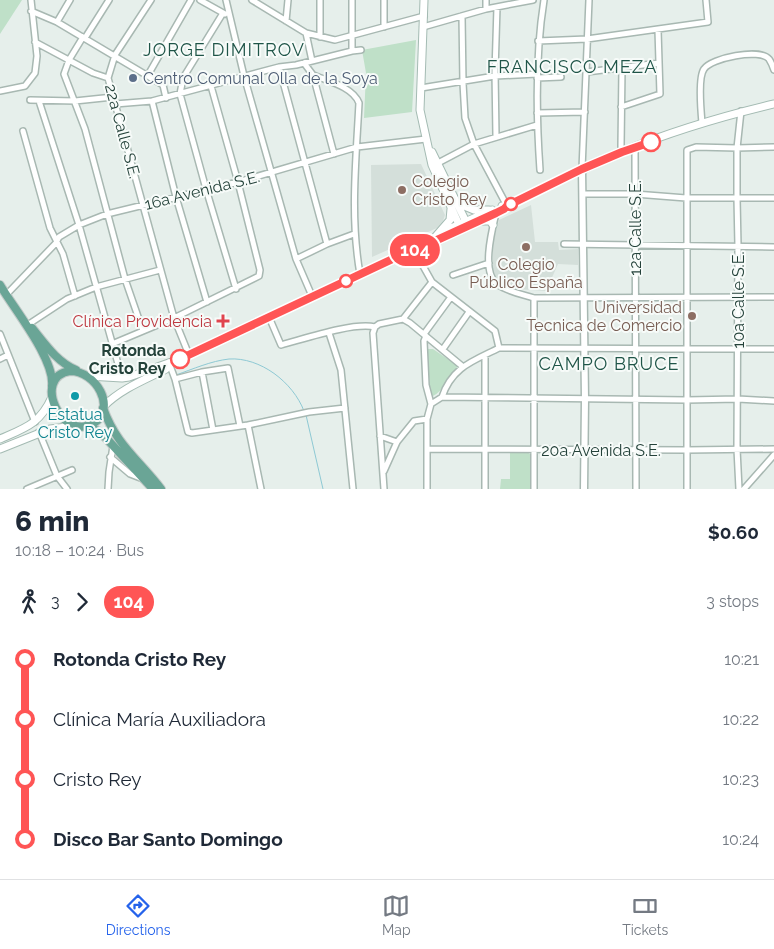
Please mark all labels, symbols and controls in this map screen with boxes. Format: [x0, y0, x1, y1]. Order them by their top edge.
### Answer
district label: JORGE DIMITROV [143, 39, 305, 60]
district label: FRANCISCO MEZA [487, 56, 657, 77]
place label: Centro Comunal Olla de la Soya [143, 69, 378, 88]
marker: Centro Comunal Olla de la Soya [127, 72, 139, 84]
street label: 22a Calle S.E. [101, 82, 144, 180]
unlabelled marker [641, 132, 661, 152]
street label: 16a Avenida S.E. [143, 167, 262, 214]
place label: Colegio Cristo Rey [412, 172, 487, 209]
street label: 12a Calle S.E. [626, 180, 645, 276]
marker: Colegio Cristo Rey [396, 184, 408, 196]
unlabelled marker [504, 197, 518, 211]
line badge: 104 [386, 234, 444, 266]
text: 104 [400, 239, 430, 260]
marker: Colegio Público España [520, 241, 532, 253]
street label: 10a Calle S.E. [729, 252, 748, 348]
place label: Colegio Público España [469, 255, 583, 292]
unlabelled marker [339, 274, 353, 288]
place label: Universidad Tecnica de Comercio [526, 298, 682, 335]
marker: Universidad Tecnica de Comercio [686, 310, 698, 322]
place label: Clínica Providencia [73, 312, 212, 331]
marker: Clínica Providencia [216, 314, 230, 328]
place label: Rotonda Cristo Rey [89, 341, 166, 378]
marker: Rotonda Cristo Rey [170, 349, 190, 369]
district label: CAMPO BRUCE [538, 353, 680, 374]
marker: Estatua Cristo Rey [69, 390, 81, 402]
place label: Estatua Cristo Rey [38, 405, 113, 442]
street label: 20a Avenida S.E. [541, 441, 661, 460]
text: 6 min [15, 505, 89, 538]
text: $0.60 [708, 521, 759, 543]
text: 10:18 – 10:24 · Bus [15, 541, 144, 560]
icon: walk [15, 588, 43, 616]
icon: forward [68, 588, 96, 616]
text: 104 [114, 591, 144, 612]
text: 3 [51, 592, 60, 611]
text: 3 stops [706, 592, 759, 611]
text: Rotonda Cristo Rey [53, 648, 226, 670]
text: 10:21 [724, 650, 759, 669]
text: Clínica María Auxiliadora [53, 708, 266, 730]
text: 10:22 [723, 710, 759, 729]
text: Cristo Rey [53, 768, 142, 790]
text: 10:23 [722, 770, 759, 789]
text: Disco Bar Santo Domingo [53, 828, 283, 850]
text: 10:24 [722, 830, 759, 849]
tab: Directions [106, 892, 170, 938]
tab: Map [382, 892, 411, 938]
tab: Tickets [622, 892, 668, 938]

